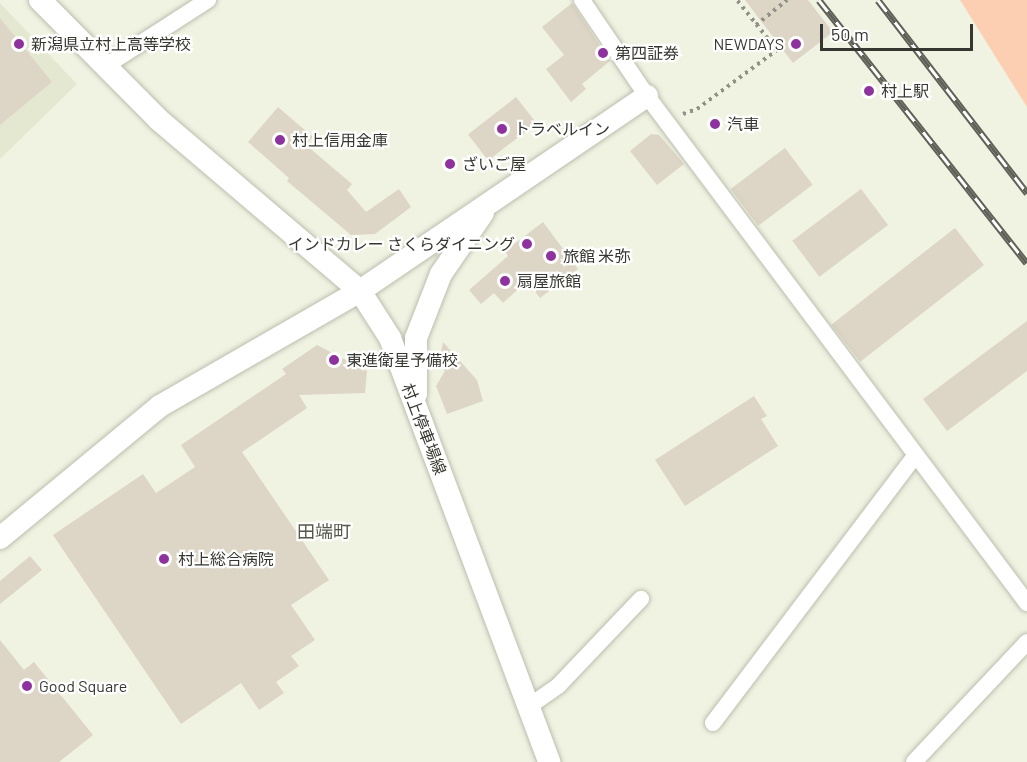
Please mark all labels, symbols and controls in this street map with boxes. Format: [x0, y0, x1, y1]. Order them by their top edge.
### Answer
scale bar [823, 12, 976, 50]
text: 50 m [831, 23, 869, 45]
place label: 新潟県立村上高等学校 [31, 34, 191, 54]
place label: NEWDAYS [713, 34, 784, 54]
marker: 新潟県立村上高等学校 [12, 37, 26, 51]
marker: NEWDAYS [789, 37, 803, 51]
place label: 第四証券 [615, 43, 679, 63]
marker: 第四証券 [596, 46, 610, 60]
place label: 村上駅 [881, 81, 929, 101]
marker: 村上駅 [862, 84, 876, 98]
place label: 汽車 [727, 114, 759, 134]
marker: 汽車 [708, 117, 722, 131]
place label: トラベルイン [514, 119, 610, 139]
marker: トラベルイン [495, 122, 509, 136]
place label: 村上信用金庫 [292, 130, 388, 150]
marker: 村上信用金庫 [273, 133, 287, 147]
place label: ざいご屋 [462, 154, 526, 174]
marker: ざいご屋 [443, 157, 457, 171]
place label: インドカレー さくらダイニング [288, 234, 515, 254]
marker: インドカレー さくらダイニング [520, 237, 534, 251]
place label: 旅館 米弥 [563, 246, 630, 266]
marker: 旅館 米弥 [544, 249, 558, 263]
place label: 扇屋旅館 [517, 271, 581, 291]
marker: 扇屋旅館 [498, 274, 512, 288]
place label: 東進衛星予備校 [346, 350, 458, 370]
marker: 東進衛星予備校 [327, 353, 341, 367]
street label: 村上停車場線 [398, 381, 450, 477]
district label: 田端町 [297, 520, 351, 542]
place label: 村上総合病院 [178, 549, 274, 569]
marker: 村上総合病院 [155, 550, 173, 568]
place label: Good Square [39, 676, 127, 696]
marker: Good Square [20, 679, 34, 693]

